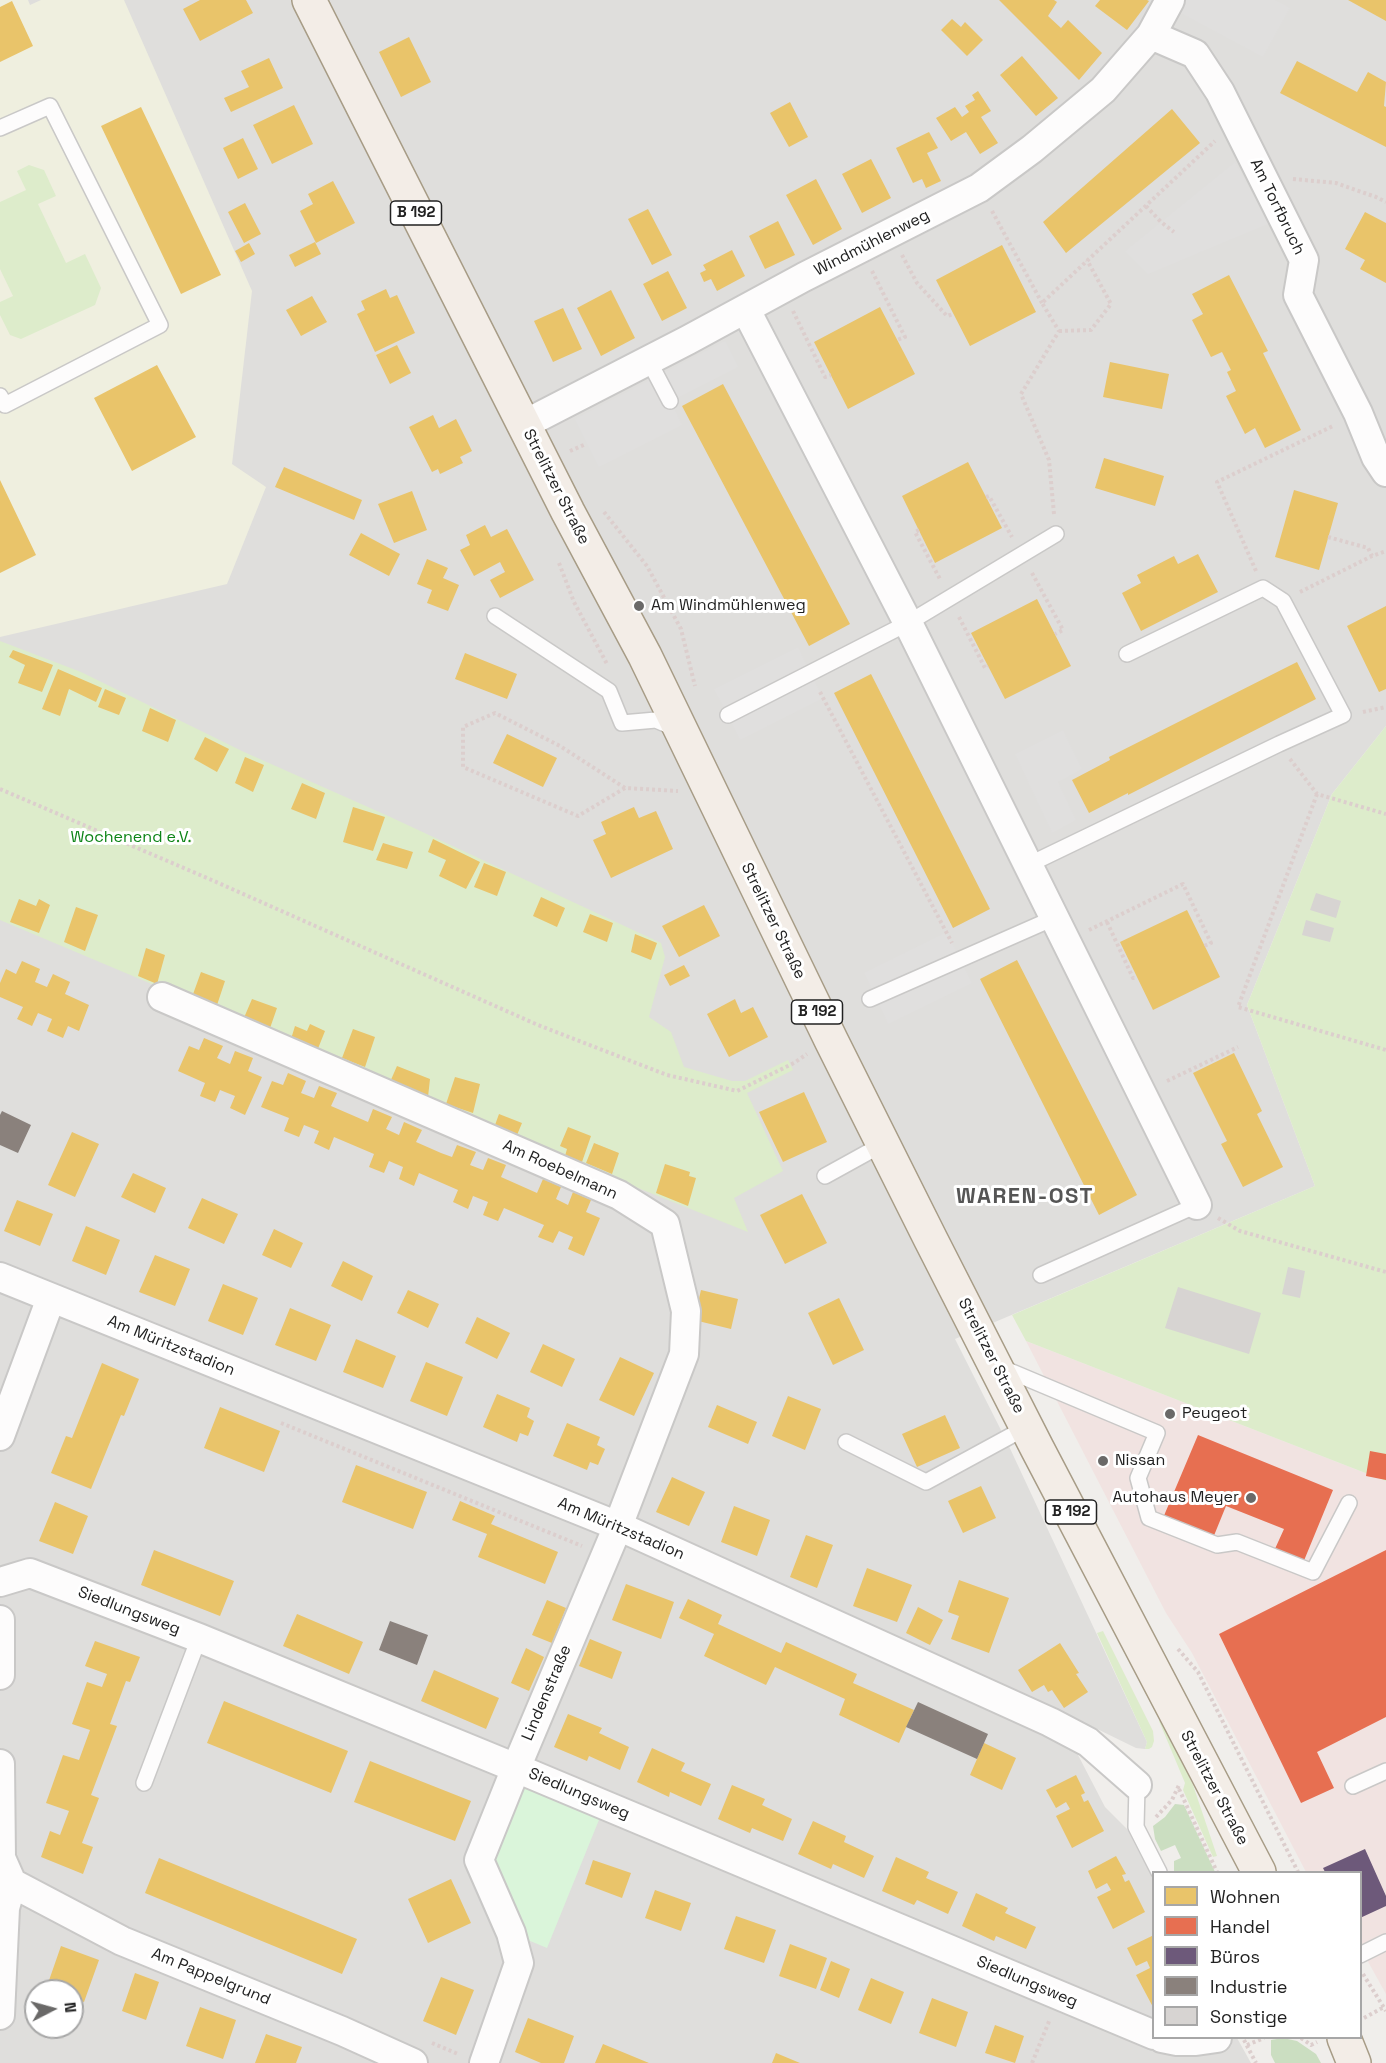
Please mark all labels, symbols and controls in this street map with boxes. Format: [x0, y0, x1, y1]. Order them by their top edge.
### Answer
street label: Am Torfbruch [1246, 156, 1308, 258]
road number: B 192 [390, 201, 442, 225]
street label: Windmühlenweg [811, 206, 933, 280]
street label: Strelitzer Straße [519, 426, 593, 548]
place label: Am Windmühlenweg [651, 596, 806, 616]
marker: Am Windmühlenweg [632, 599, 646, 613]
park label: Wochenend e.V. [71, 828, 191, 848]
street label: Strelitzer Straße [737, 860, 809, 982]
road number: B 192 [792, 1000, 842, 1024]
street label: Am Roebelmann [500, 1136, 620, 1204]
district label: WAREN-OST [956, 1184, 1094, 1210]
street label: Strelitzer Straße [954, 1295, 1028, 1417]
street label: Am Müritzstadion [104, 1312, 238, 1380]
place label: Peugeot [1182, 1404, 1247, 1424]
marker: Peugeot [1163, 1407, 1177, 1421]
place label: Nissan [1115, 1451, 1165, 1471]
marker: Nissan [1096, 1454, 1110, 1468]
place label: Autohaus Meyer [1112, 1488, 1239, 1508]
marker: Autohaus Meyer [1244, 1491, 1258, 1505]
street label: Am Müritzstadion [555, 1494, 687, 1564]
road number: B 192 [1046, 1500, 1096, 1524]
street label: Siedlungsweg [75, 1583, 183, 1639]
street label: Lindenstraße [518, 1642, 576, 1744]
street label: Strelitzer Straße [1176, 1727, 1252, 1849]
street label: Siedlungsweg [526, 1764, 632, 1824]
legend [1152, 1871, 1362, 2039]
text: Wohnen [1210, 1885, 1280, 1908]
text: Handel [1210, 1915, 1270, 1938]
street label: Am Pappelgrund [149, 1944, 273, 2010]
text: Büros [1210, 1945, 1260, 1968]
street label: Siedlungsweg [974, 1952, 1080, 2012]
text: Industrie [1210, 1975, 1287, 1998]
north arrow [24, 1979, 84, 2039]
text: N [59, 2001, 81, 2014]
text: Sonstige [1210, 2005, 1287, 2028]

